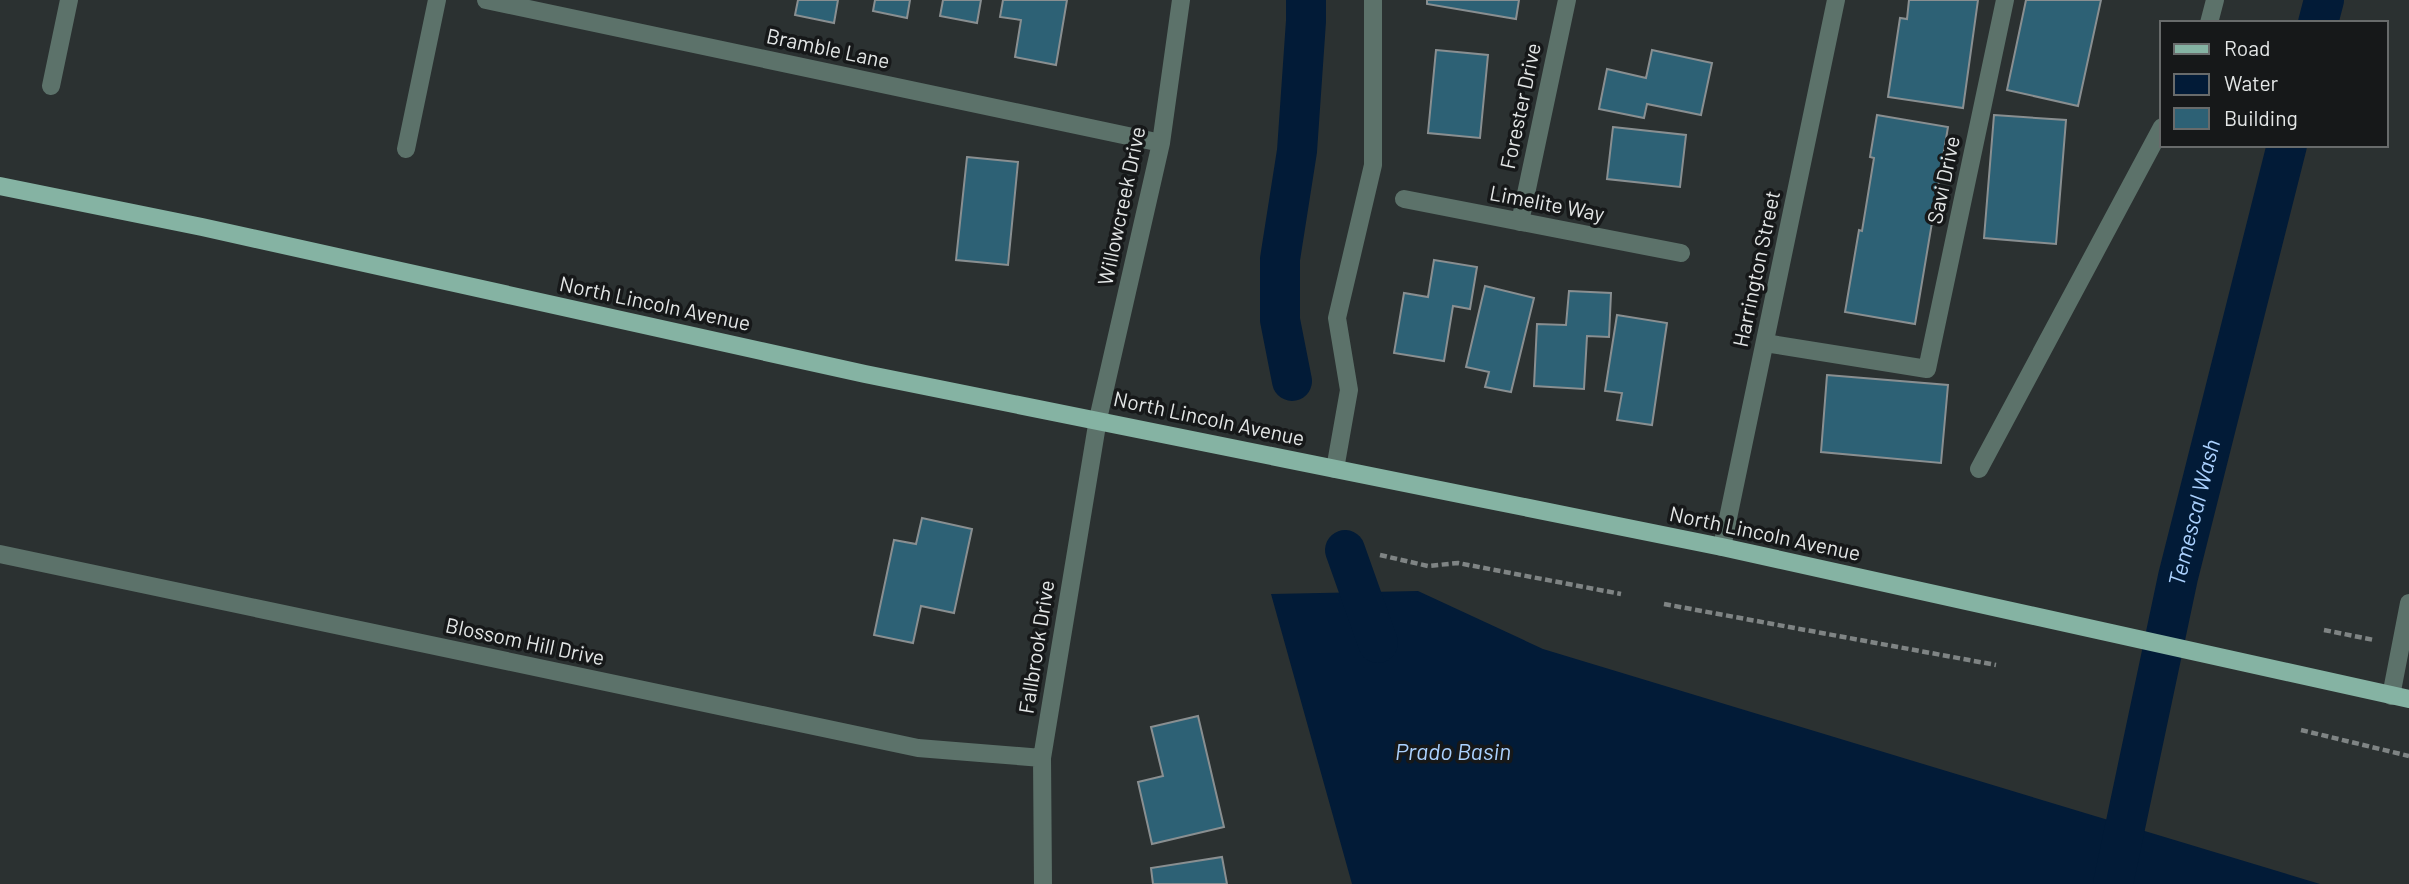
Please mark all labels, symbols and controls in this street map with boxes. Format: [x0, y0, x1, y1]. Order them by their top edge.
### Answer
legend [2160, 21, 2388, 147]
street label: Bramble Lane [764, 22, 892, 73]
text: Road [2224, 35, 2270, 60]
street label: Forester Drive [1494, 40, 1545, 171]
text: Water [2224, 70, 2279, 95]
text: Building [2224, 105, 2298, 130]
street label: Willowcreek Drive [1092, 124, 1150, 287]
street label: Savi Drive [1921, 133, 1964, 226]
street label: Limelite Way [1488, 179, 1607, 226]
street label: Harrington Street [1727, 188, 1784, 349]
street label: North Lincoln Avenue [558, 270, 753, 335]
street label: North Lincoln Avenue [1112, 385, 1307, 450]
water label: Temescal Wash [2161, 436, 2225, 589]
street label: North Lincoln Avenue [1668, 500, 1863, 565]
street label: Fallbrook Drive [1013, 578, 1058, 715]
street label: Blossom Hill Drive [443, 611, 607, 670]
water label: Prado Basin [1395, 737, 1511, 765]

